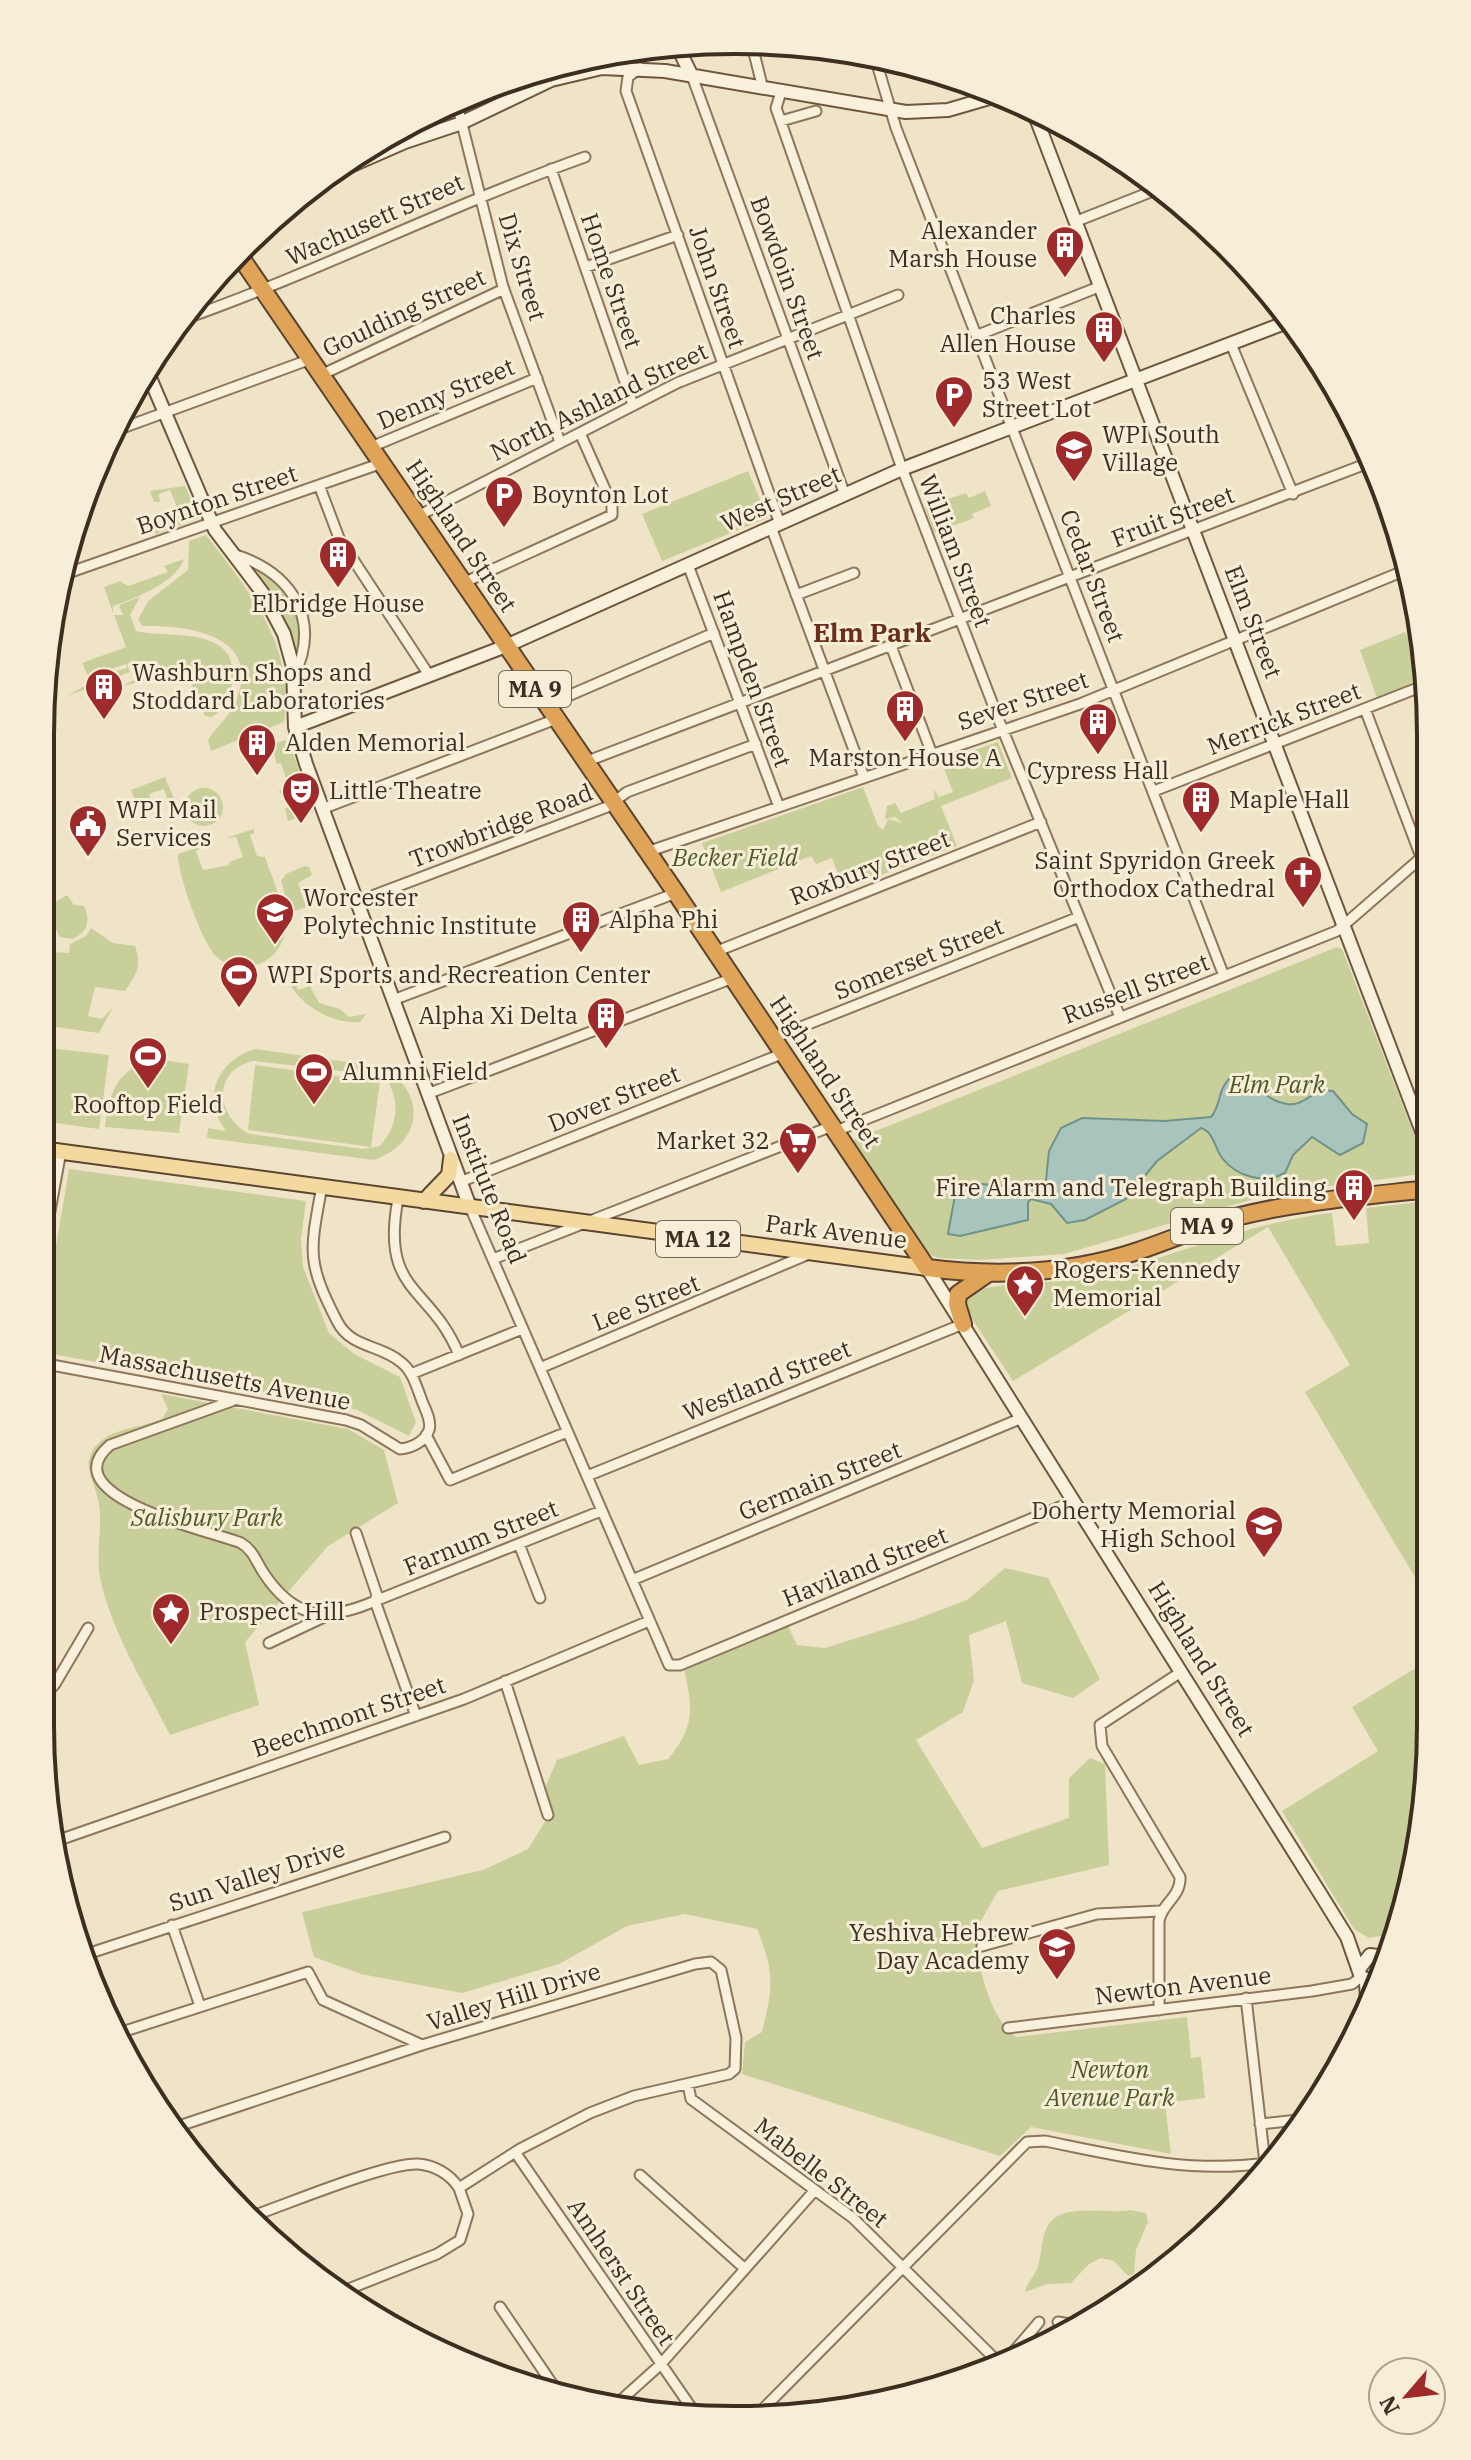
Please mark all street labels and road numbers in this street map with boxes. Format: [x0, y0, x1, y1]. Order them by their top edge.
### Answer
street label: Wachusett Street [281, 166, 469, 273]
street label: Bowdoin Street [743, 191, 832, 364]
street label: Dix Street [491, 209, 554, 324]
street label: Home Street [574, 209, 650, 353]
street label: John Street [682, 221, 754, 352]
street label: Goulding Street [317, 260, 490, 364]
street label: North Ashland Street [484, 334, 713, 468]
street label: Denny Street [372, 350, 519, 436]
street label: Highland Street [399, 453, 525, 618]
street label: Boynton Street [132, 457, 301, 542]
street label: West Street [716, 457, 846, 539]
street label: William Street [912, 470, 1000, 632]
street label: Fruit Street [1106, 478, 1239, 554]
street label: Cedar Street [1053, 505, 1133, 647]
street label: Elm Street [1218, 561, 1290, 683]
street label: Hampden Street [706, 586, 800, 771]
street label: Sever Street [953, 663, 1092, 737]
road number: MA 9 [499, 671, 571, 707]
street label: Merrick Street [1202, 674, 1365, 762]
street label: Trowbridge Road [405, 775, 597, 875]
street label: Roxbury Street [785, 822, 954, 912]
street label: Somerset Street [829, 910, 1008, 1007]
street label: Russell Street [1058, 945, 1213, 1031]
street label: Highland Street [763, 989, 889, 1154]
street label: Dover Street [543, 1057, 684, 1139]
street label: Institute Road [445, 1109, 534, 1268]
street label: Park Avenue [764, 1206, 909, 1256]
road number: MA 9 [1171, 1208, 1243, 1244]
road number: MA 12 [656, 1221, 740, 1257]
street label: Lee Street [587, 1266, 704, 1338]
street label: Westland Street [678, 1332, 855, 1428]
street label: Massachusetts Avenue [97, 1337, 354, 1417]
street label: Germain Street [734, 1433, 906, 1527]
street label: Farnum Street [399, 1492, 563, 1583]
street label: Haviland Street [777, 1518, 952, 1614]
street label: Highland Street [1141, 1575, 1263, 1742]
street label: Beechmont Street [248, 1668, 450, 1764]
street label: Sun Valley Drive [165, 1831, 349, 1919]
street label: Valley Hill Drive [423, 1954, 604, 2038]
street label: Newton Avenue [1093, 1958, 1273, 2012]
street label: Mabelle Street [748, 2110, 895, 2235]
street label: Amherst Street [561, 2192, 683, 2351]

